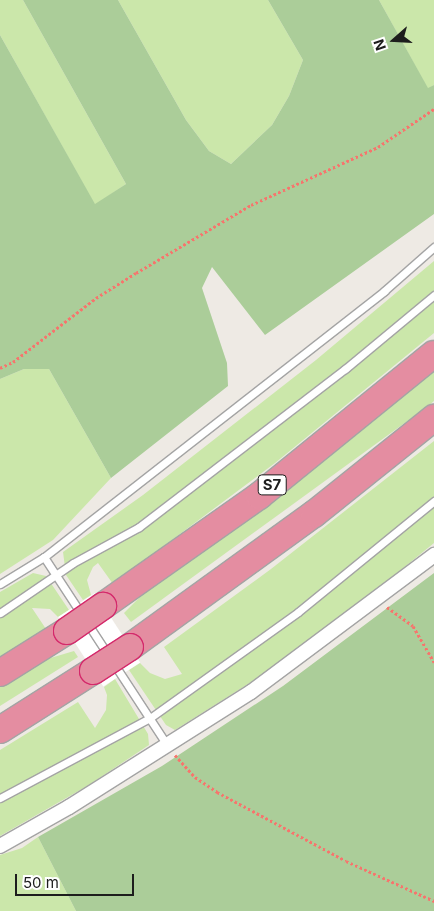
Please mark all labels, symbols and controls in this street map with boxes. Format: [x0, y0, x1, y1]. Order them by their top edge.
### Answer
north arrow [369, 15, 419, 65]
text: N [370, 37, 389, 53]
road number: S7 [257, 472, 287, 498]
scale bar [18, 864, 136, 896]
text: 50 m [23, 873, 59, 892]

